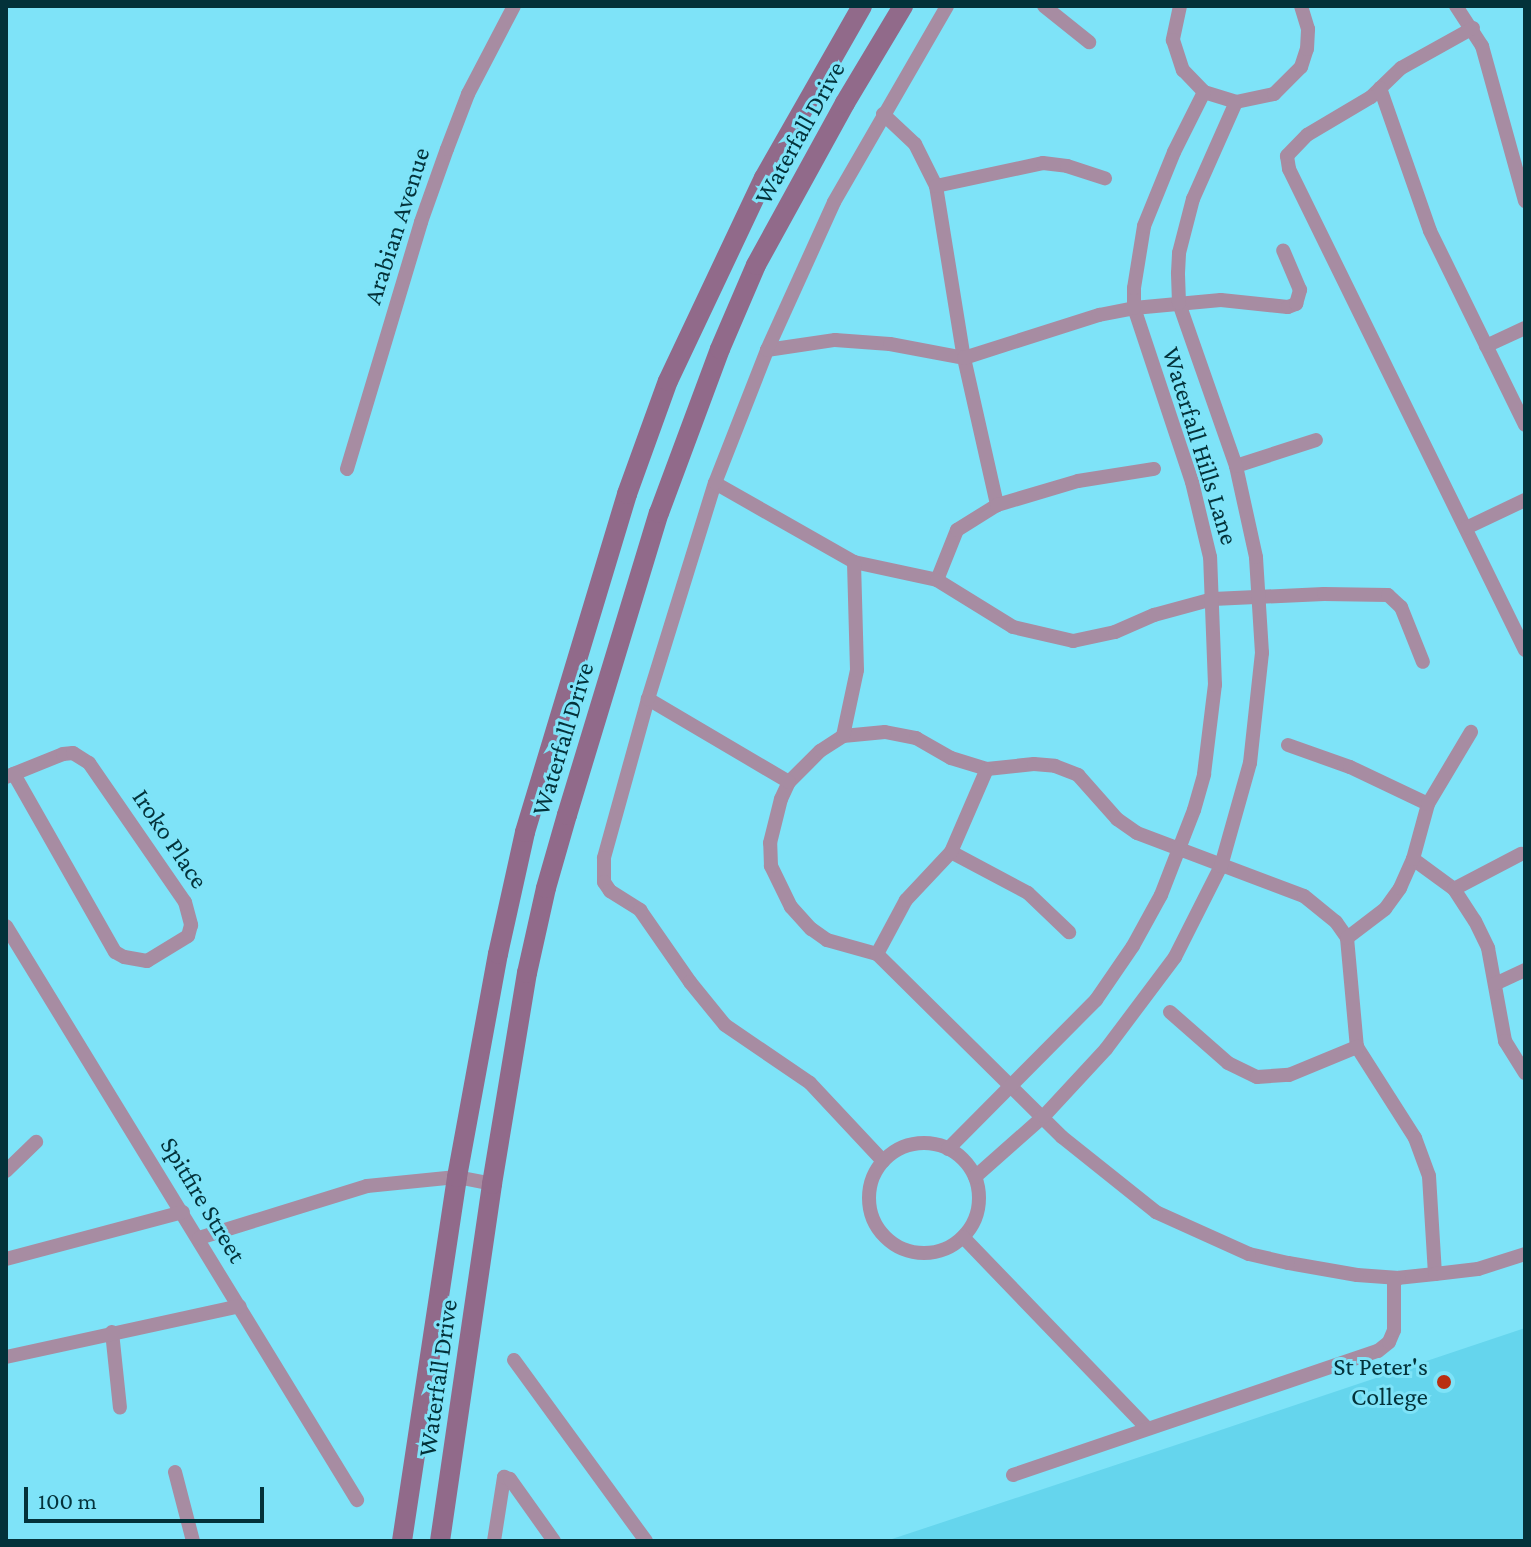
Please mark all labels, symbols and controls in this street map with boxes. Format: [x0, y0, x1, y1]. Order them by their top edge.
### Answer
street label: Waterfall Drive [748, 56, 852, 210]
street label: Arabian Avenue [357, 144, 437, 308]
street label: Waterfall Hills Lane [1155, 343, 1245, 549]
street label: Waterfall Drive [525, 659, 601, 819]
street label: Iroko Place [125, 783, 215, 895]
street label: Spitfire Street [153, 1132, 253, 1268]
street label: Waterfall Drive [412, 1297, 464, 1459]
place label: St Peter's College [1333, 1351, 1428, 1412]
marker: St Peter's College [1435, 1373, 1453, 1391]
scale bar [28, 1471, 268, 1521]
text: 100 m [38, 1487, 97, 1514]

